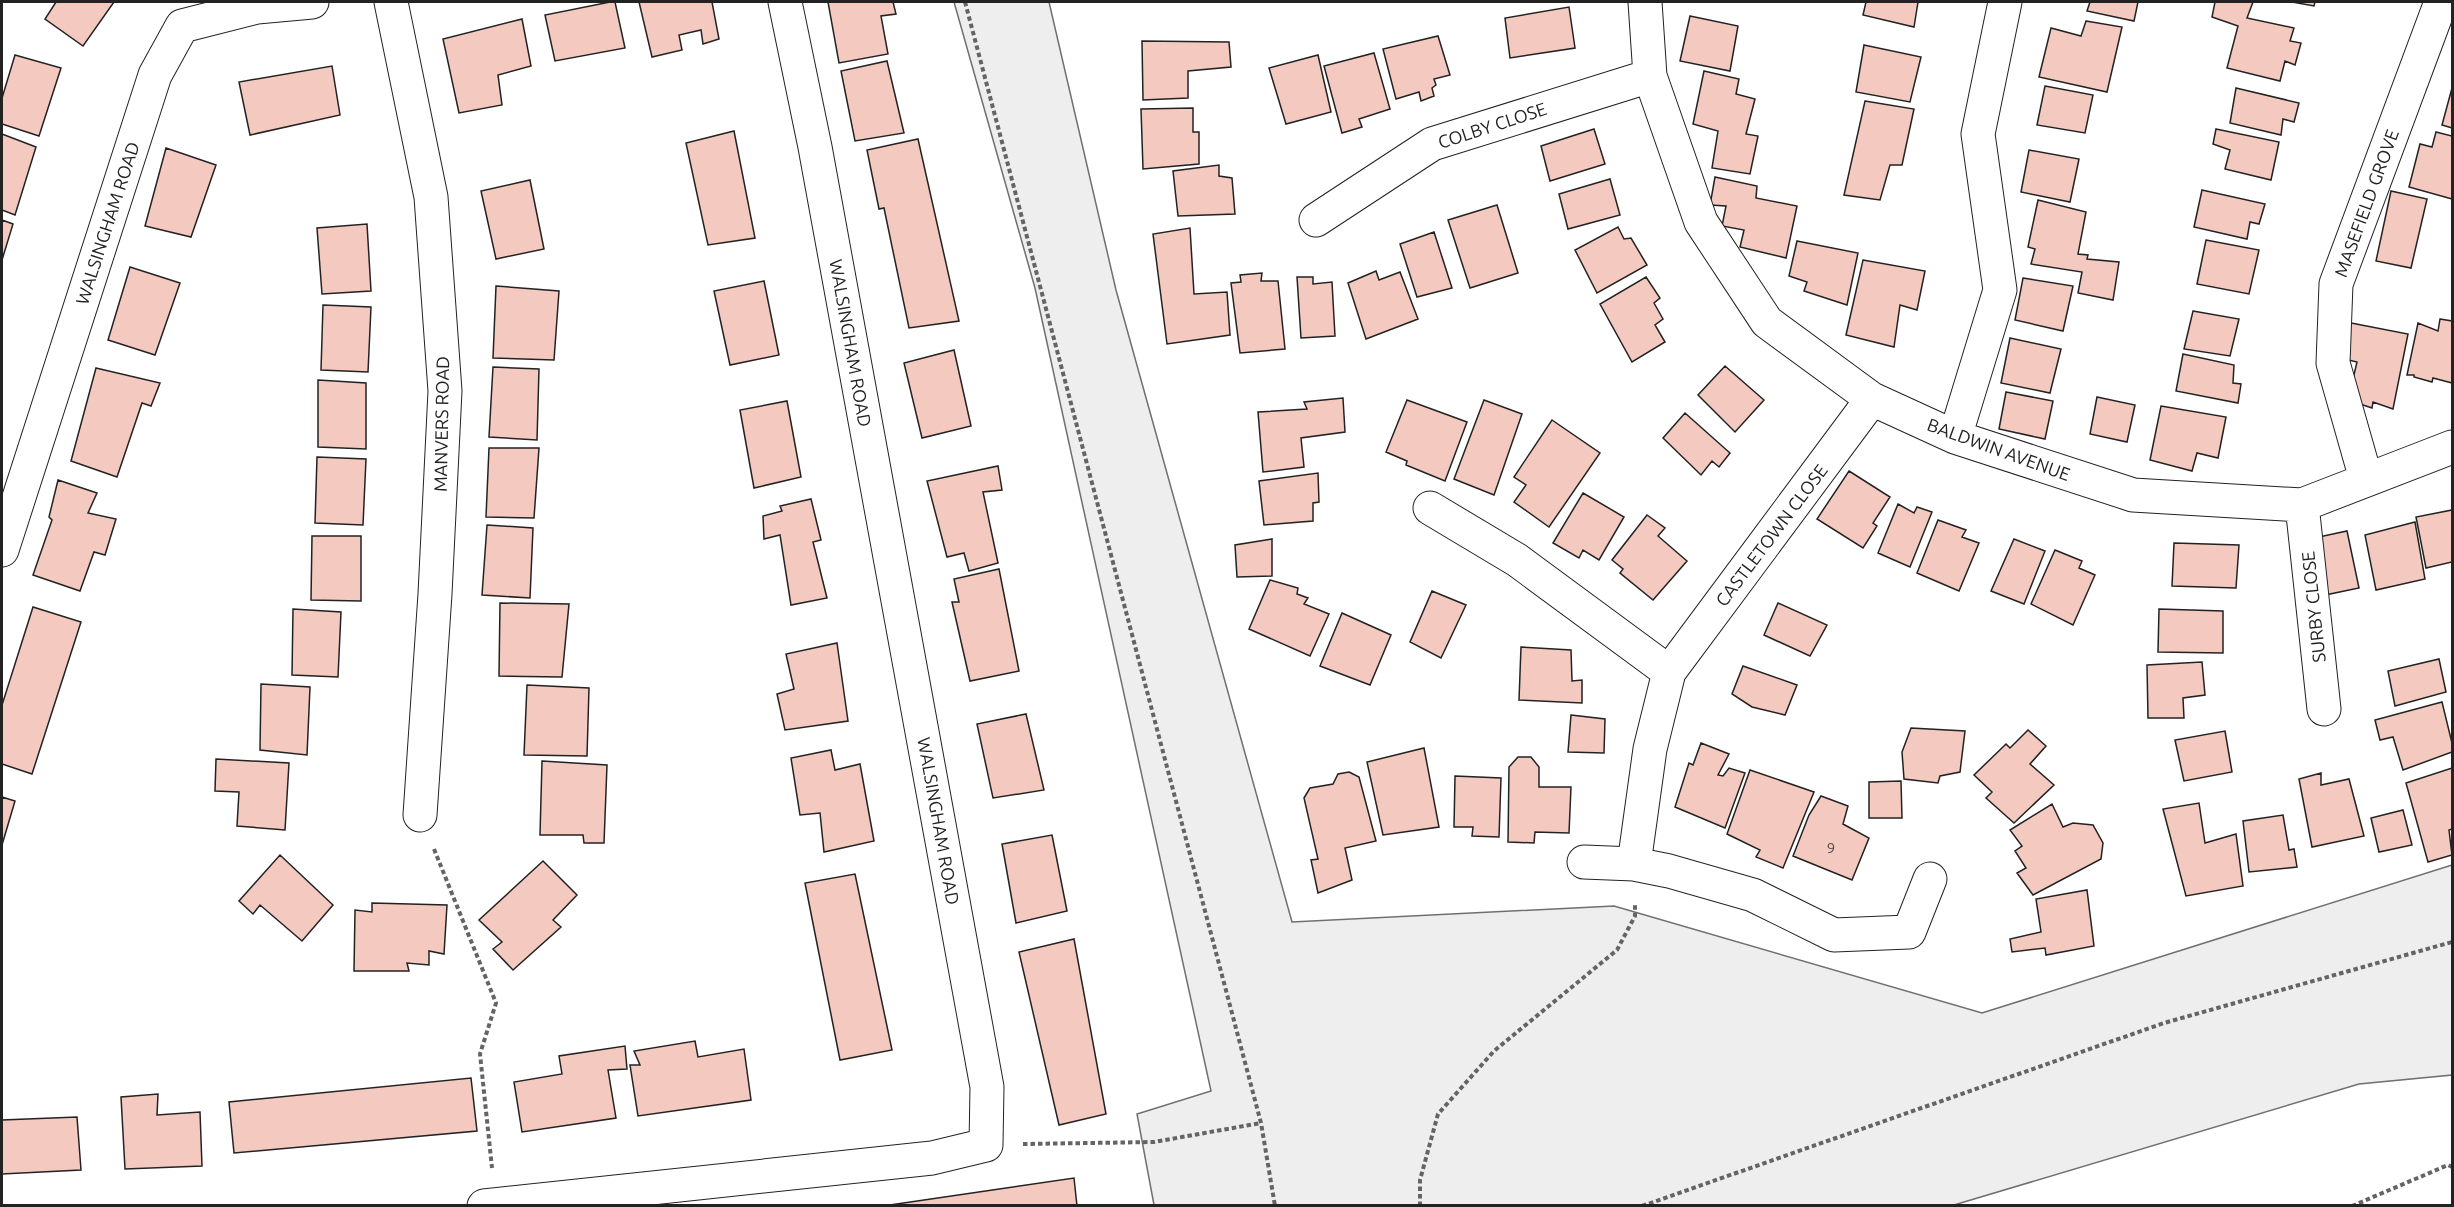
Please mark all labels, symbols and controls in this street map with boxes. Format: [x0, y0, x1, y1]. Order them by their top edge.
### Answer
street label: COLBY CLOSE [1435, 98, 1549, 152]
street label: MASEFIELD GROVE [2330, 126, 2402, 280]
street label: WALSINGHAM ROAD [71, 139, 143, 307]
street label: WALSINGHAM ROAD [826, 258, 876, 428]
street label: MANVERS ROAD [430, 356, 452, 492]
street label: BALDWIN AVENUE [1925, 414, 2073, 484]
street label: CASTLETOWN CLOSE [1711, 460, 1831, 610]
street label: SURBY CLOSE [2297, 550, 2329, 664]
street label: WALSINGHAM ROAD [914, 736, 964, 906]
house number: 9 [1827, 839, 1835, 856]

